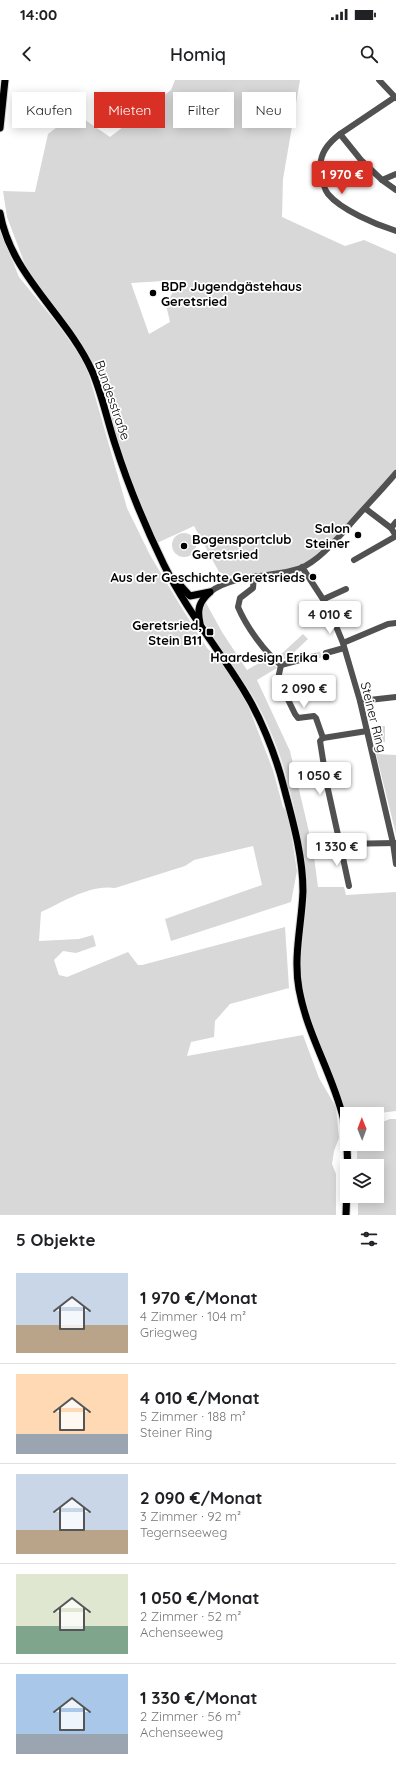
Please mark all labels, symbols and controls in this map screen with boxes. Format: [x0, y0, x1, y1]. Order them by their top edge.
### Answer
text: 14:00 [20, 5, 57, 24]
icon: back [16, 43, 38, 65]
text: Homiq [170, 43, 226, 66]
icon: search [358, 43, 380, 65]
chip: Kaufen [12, 92, 86, 128]
chip: Mieten [94, 92, 165, 128]
chip: Filter [173, 92, 234, 128]
chip: Neu [242, 92, 296, 128]
pin: 1 970 € [305, 161, 379, 195]
text: 1 970 € [321, 166, 363, 182]
place label: BDP Jugendgästehaus Geretsried [161, 278, 302, 309]
marker: BDP Jugendgästehaus Geretsried [148, 288, 158, 298]
street label: Bundesstraße [92, 358, 134, 442]
place label: Salon Steiner [305, 520, 350, 551]
marker: Salon Steiner [353, 530, 363, 540]
place label: Bogensportclub Geretsried [192, 531, 292, 562]
marker: Bogensportclub Geretsried [179, 541, 189, 551]
place label: Aus der Geschichte Geretsrieds [110, 569, 305, 585]
marker: Aus der Geschichte Geretsrieds [308, 572, 318, 582]
pin: 4 010 € [293, 601, 367, 635]
text: 4 010 € [308, 606, 352, 622]
place label: Geretsried, Stein B11 [132, 617, 202, 648]
marker: Geretsried, Stein B11 [205, 627, 215, 637]
place label: Haardesign Erika [210, 649, 318, 665]
marker: Haardesign Erika [321, 652, 331, 662]
pin: 2 090 € [267, 675, 341, 709]
text: 2 090 € [281, 680, 327, 696]
street label: Steiner Ring [357, 680, 391, 754]
pin: 1 050 € [283, 762, 357, 796]
text: 1 050 € [298, 767, 342, 783]
pin: 1 330 € [300, 833, 374, 867]
text: 1 330 € [316, 838, 358, 854]
north arrow [340, 1107, 384, 1151]
map controls [340, 1107, 384, 1203]
button: layers [340, 1159, 384, 1203]
icon: filters [358, 1228, 380, 1250]
text: 5 Objekte [16, 1229, 95, 1250]
text: 1 970 €/Monat [140, 1287, 258, 1308]
icon: home [48, 1289, 96, 1337]
text: 4 Zimmer · 104 m² [140, 1308, 246, 1324]
text: Griegweg [140, 1324, 197, 1340]
text: 4 010 €/Monat [140, 1387, 260, 1408]
icon: home [48, 1390, 96, 1438]
text: 5 Zimmer · 188 m² [140, 1408, 246, 1424]
text: Steiner Ring [140, 1424, 212, 1440]
text: 2 090 €/Monat [140, 1487, 262, 1508]
icon: home [48, 1490, 96, 1538]
text: 3 Zimmer · 92 m² [140, 1508, 241, 1524]
text: Tegernseeweg [140, 1524, 227, 1540]
text: 1 050 €/Monat [140, 1587, 259, 1608]
icon: home [48, 1590, 96, 1638]
text: 2 Zimmer · 52 m² [140, 1608, 241, 1624]
text: Achenseeweg [140, 1624, 223, 1640]
text: 1 330 €/Monat [140, 1687, 257, 1708]
icon: home [48, 1690, 96, 1738]
text: 2 Zimmer · 56 m² [140, 1708, 241, 1724]
text: Achenseeweg [140, 1724, 223, 1740]

